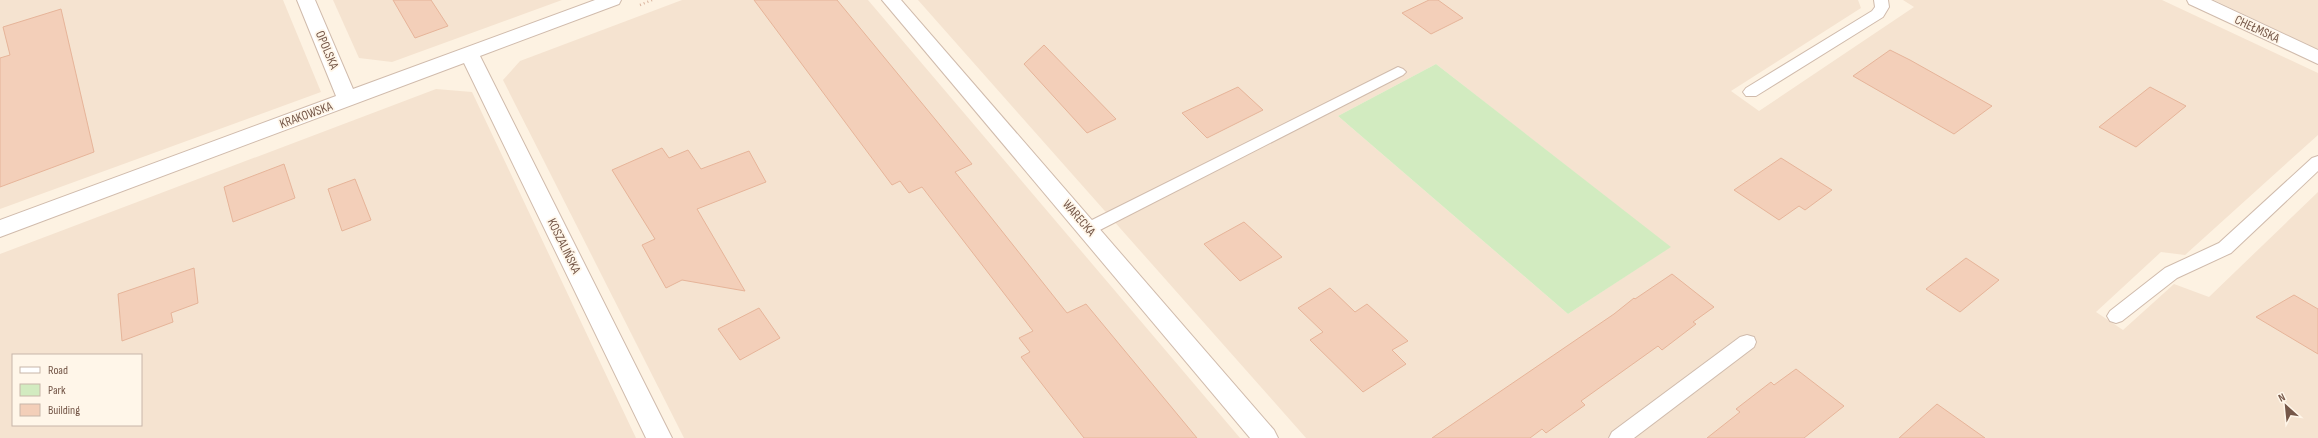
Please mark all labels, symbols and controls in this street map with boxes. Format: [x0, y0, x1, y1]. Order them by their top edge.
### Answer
street label: CHEŁMSKA [2232, 12, 2282, 47]
street label: OPOLSKA [312, 28, 342, 72]
street label: KRAKOWSKA [278, 98, 335, 132]
street label: WARECKA [1059, 197, 1099, 240]
street label: KOSZALIŃSKA [544, 216, 584, 277]
legend [12, 354, 142, 426]
text: Road [48, 363, 68, 378]
text: Park [48, 383, 66, 398]
north arrow [2266, 386, 2306, 426]
text: N [2276, 390, 2287, 405]
text: Building [48, 403, 80, 418]

